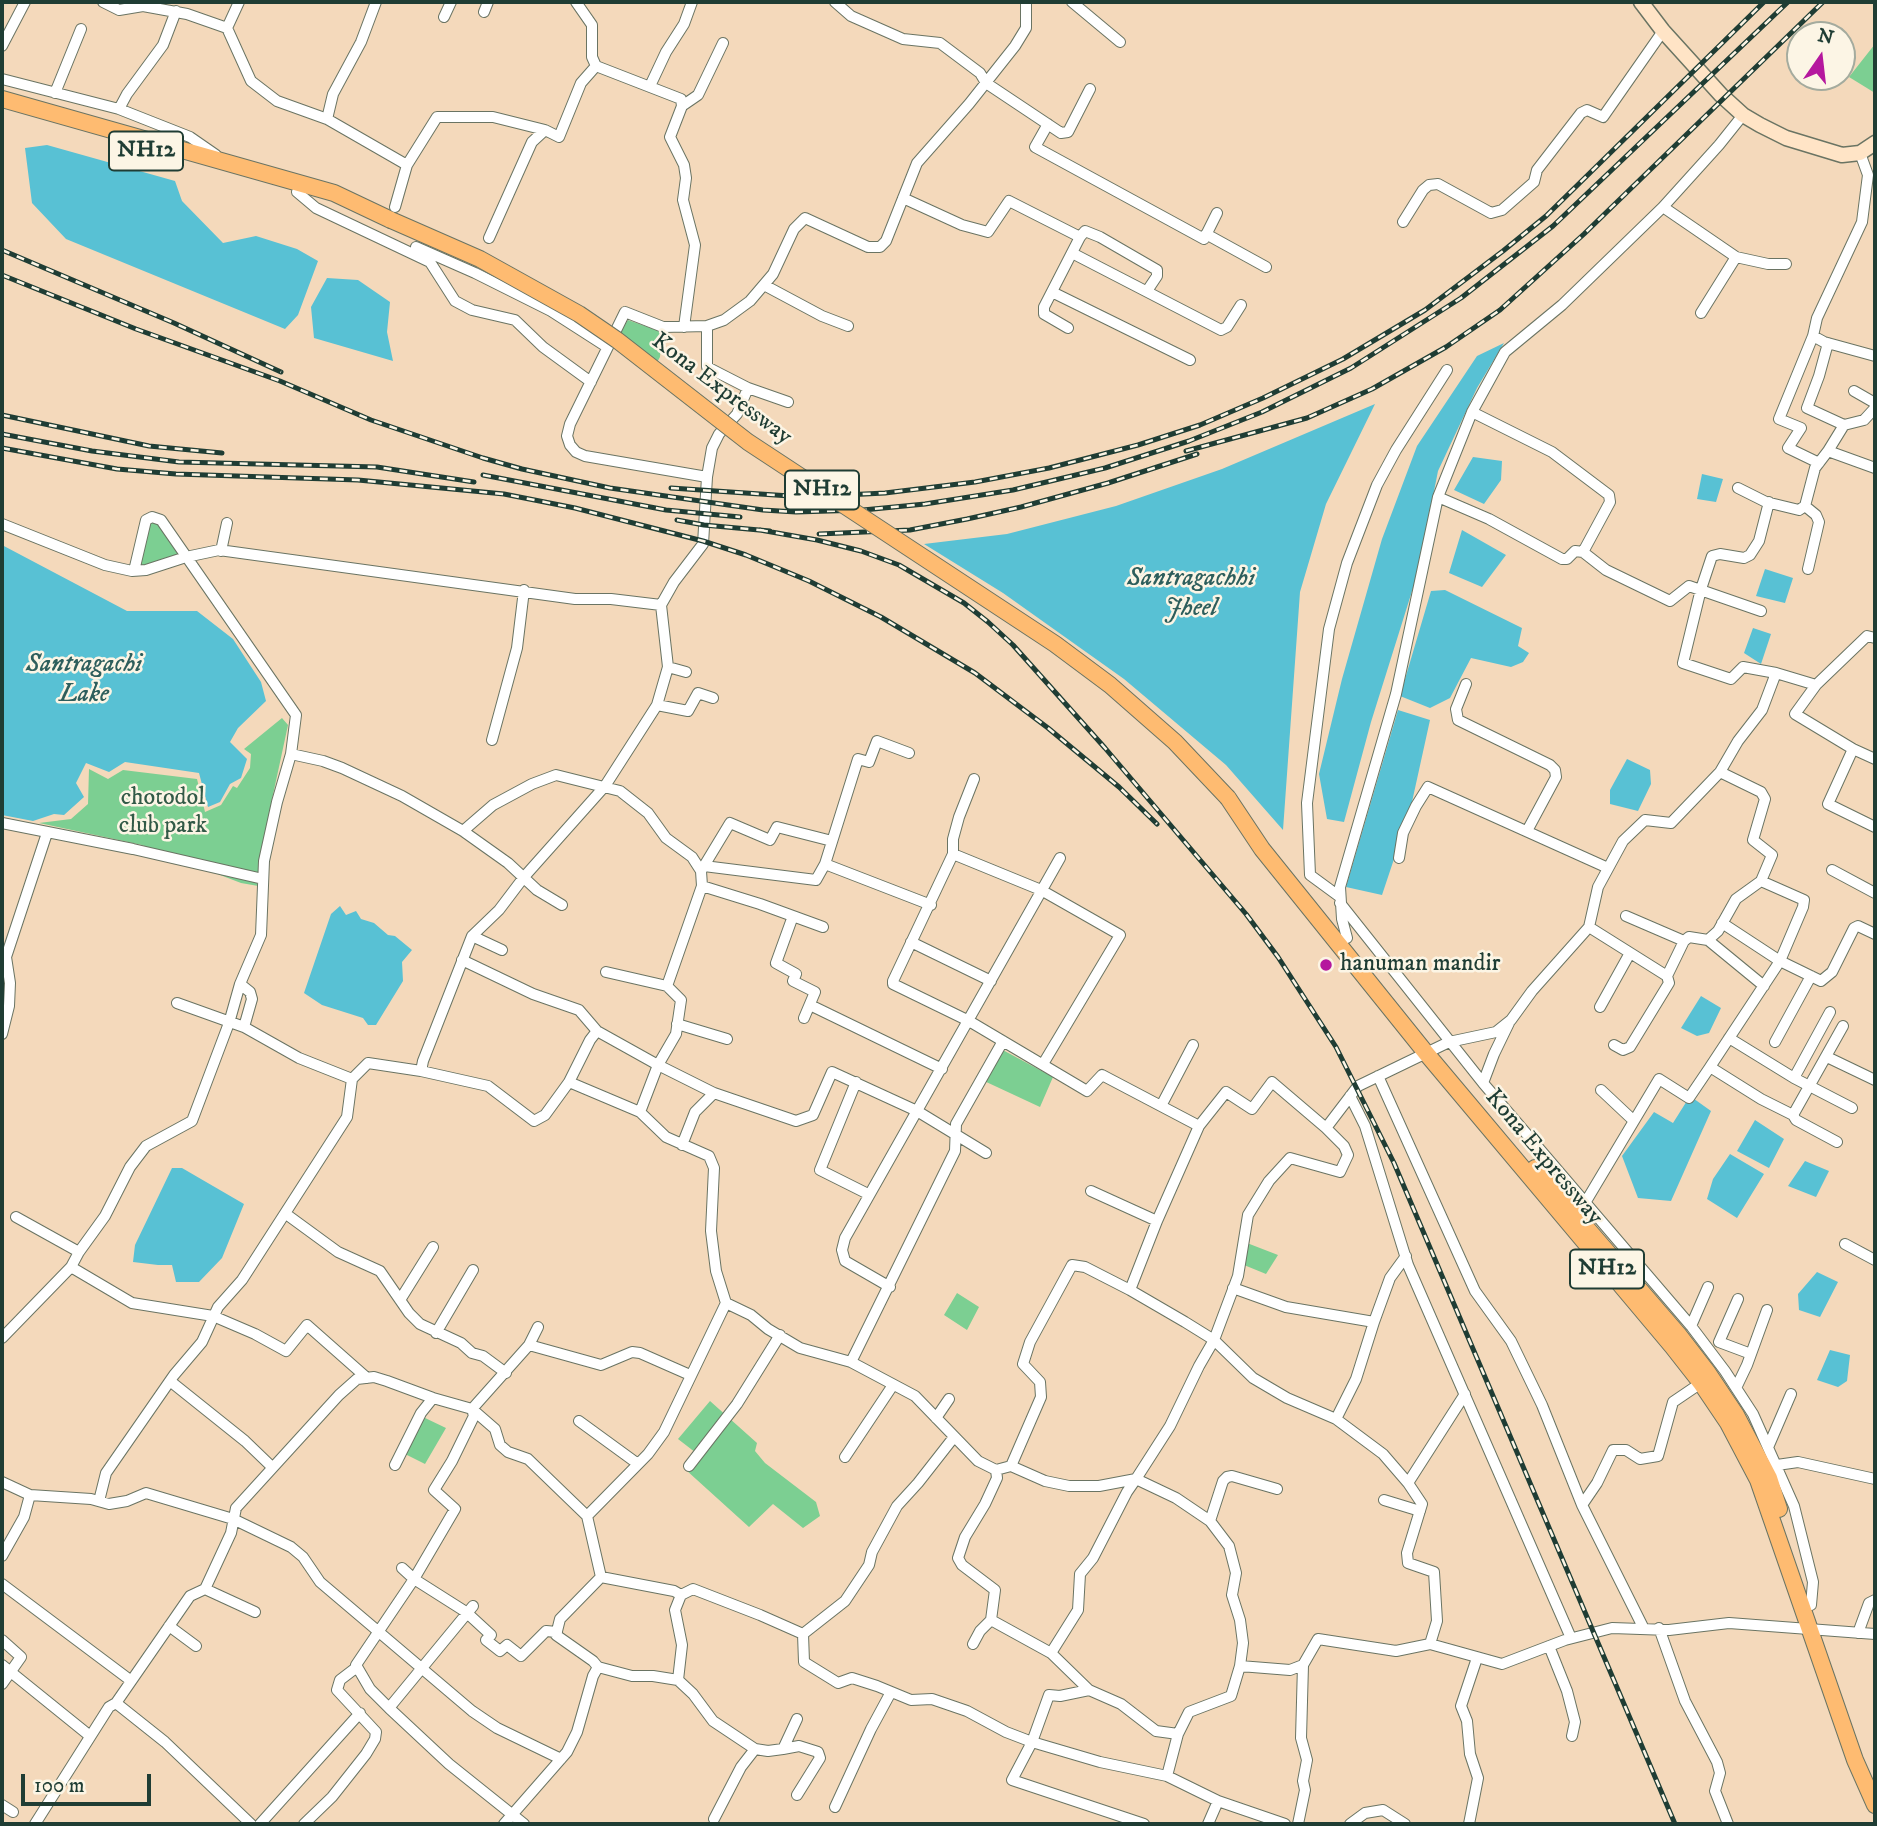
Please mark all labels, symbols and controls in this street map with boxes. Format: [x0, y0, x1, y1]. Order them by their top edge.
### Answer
north arrow [1786, 21, 1856, 91]
text: N [1815, 24, 1836, 50]
road number: NH12 [109, 132, 183, 170]
street label: Kona Expressway [645, 328, 797, 452]
road number: NH12 [785, 470, 859, 510]
water label: Santragachhi Jheel [1127, 564, 1255, 626]
water label: Santragachi Lake [26, 650, 142, 712]
park label: chotodol club park [119, 785, 207, 841]
place label: hanuman mandir [1340, 951, 1500, 979]
marker: hanuman mandir [1318, 957, 1334, 973]
street label: Kona Expressway [1478, 1084, 1608, 1232]
road number: NH12 [1570, 1250, 1644, 1288]
scale bar [24, 1759, 154, 1803]
text: 100 m [34, 1773, 85, 1799]

